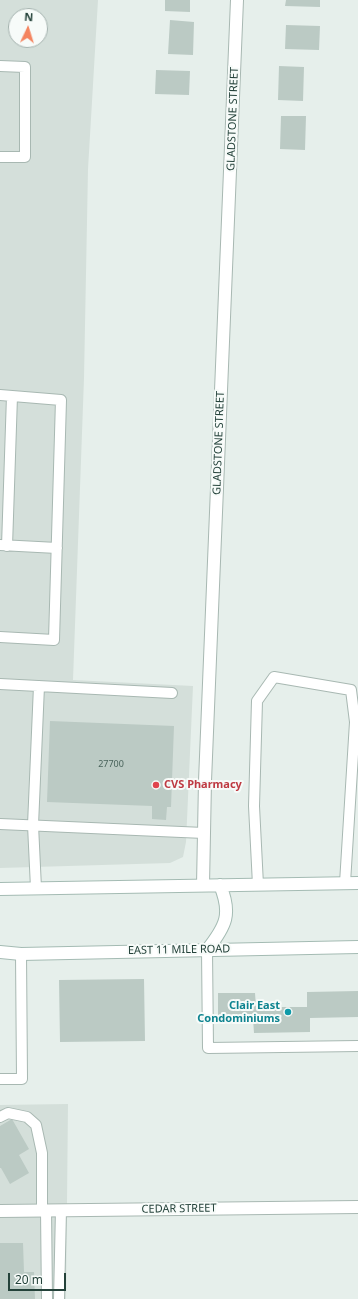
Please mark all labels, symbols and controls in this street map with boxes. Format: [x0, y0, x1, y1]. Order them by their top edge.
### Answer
north arrow [8, 8, 48, 48]
text: N [24, 9, 34, 24]
street label: GLADSTONE STREET [225, 67, 241, 171]
street label: GLADSTONE STREET [211, 391, 227, 495]
house number: 27700 [98, 759, 124, 769]
place label: CVS Pharmacy [164, 778, 242, 792]
marker: CVS Pharmacy [151, 780, 161, 790]
street label: EAST 11 MILE ROAD [128, 943, 230, 957]
place label: Clair East Condominiums [197, 999, 280, 1025]
marker: Clair East Condominiums [283, 1007, 293, 1017]
street label: CEDAR STREET [141, 1202, 217, 1216]
scale bar [10, 1265, 68, 1291]
text: 20 m [15, 1271, 43, 1288]

